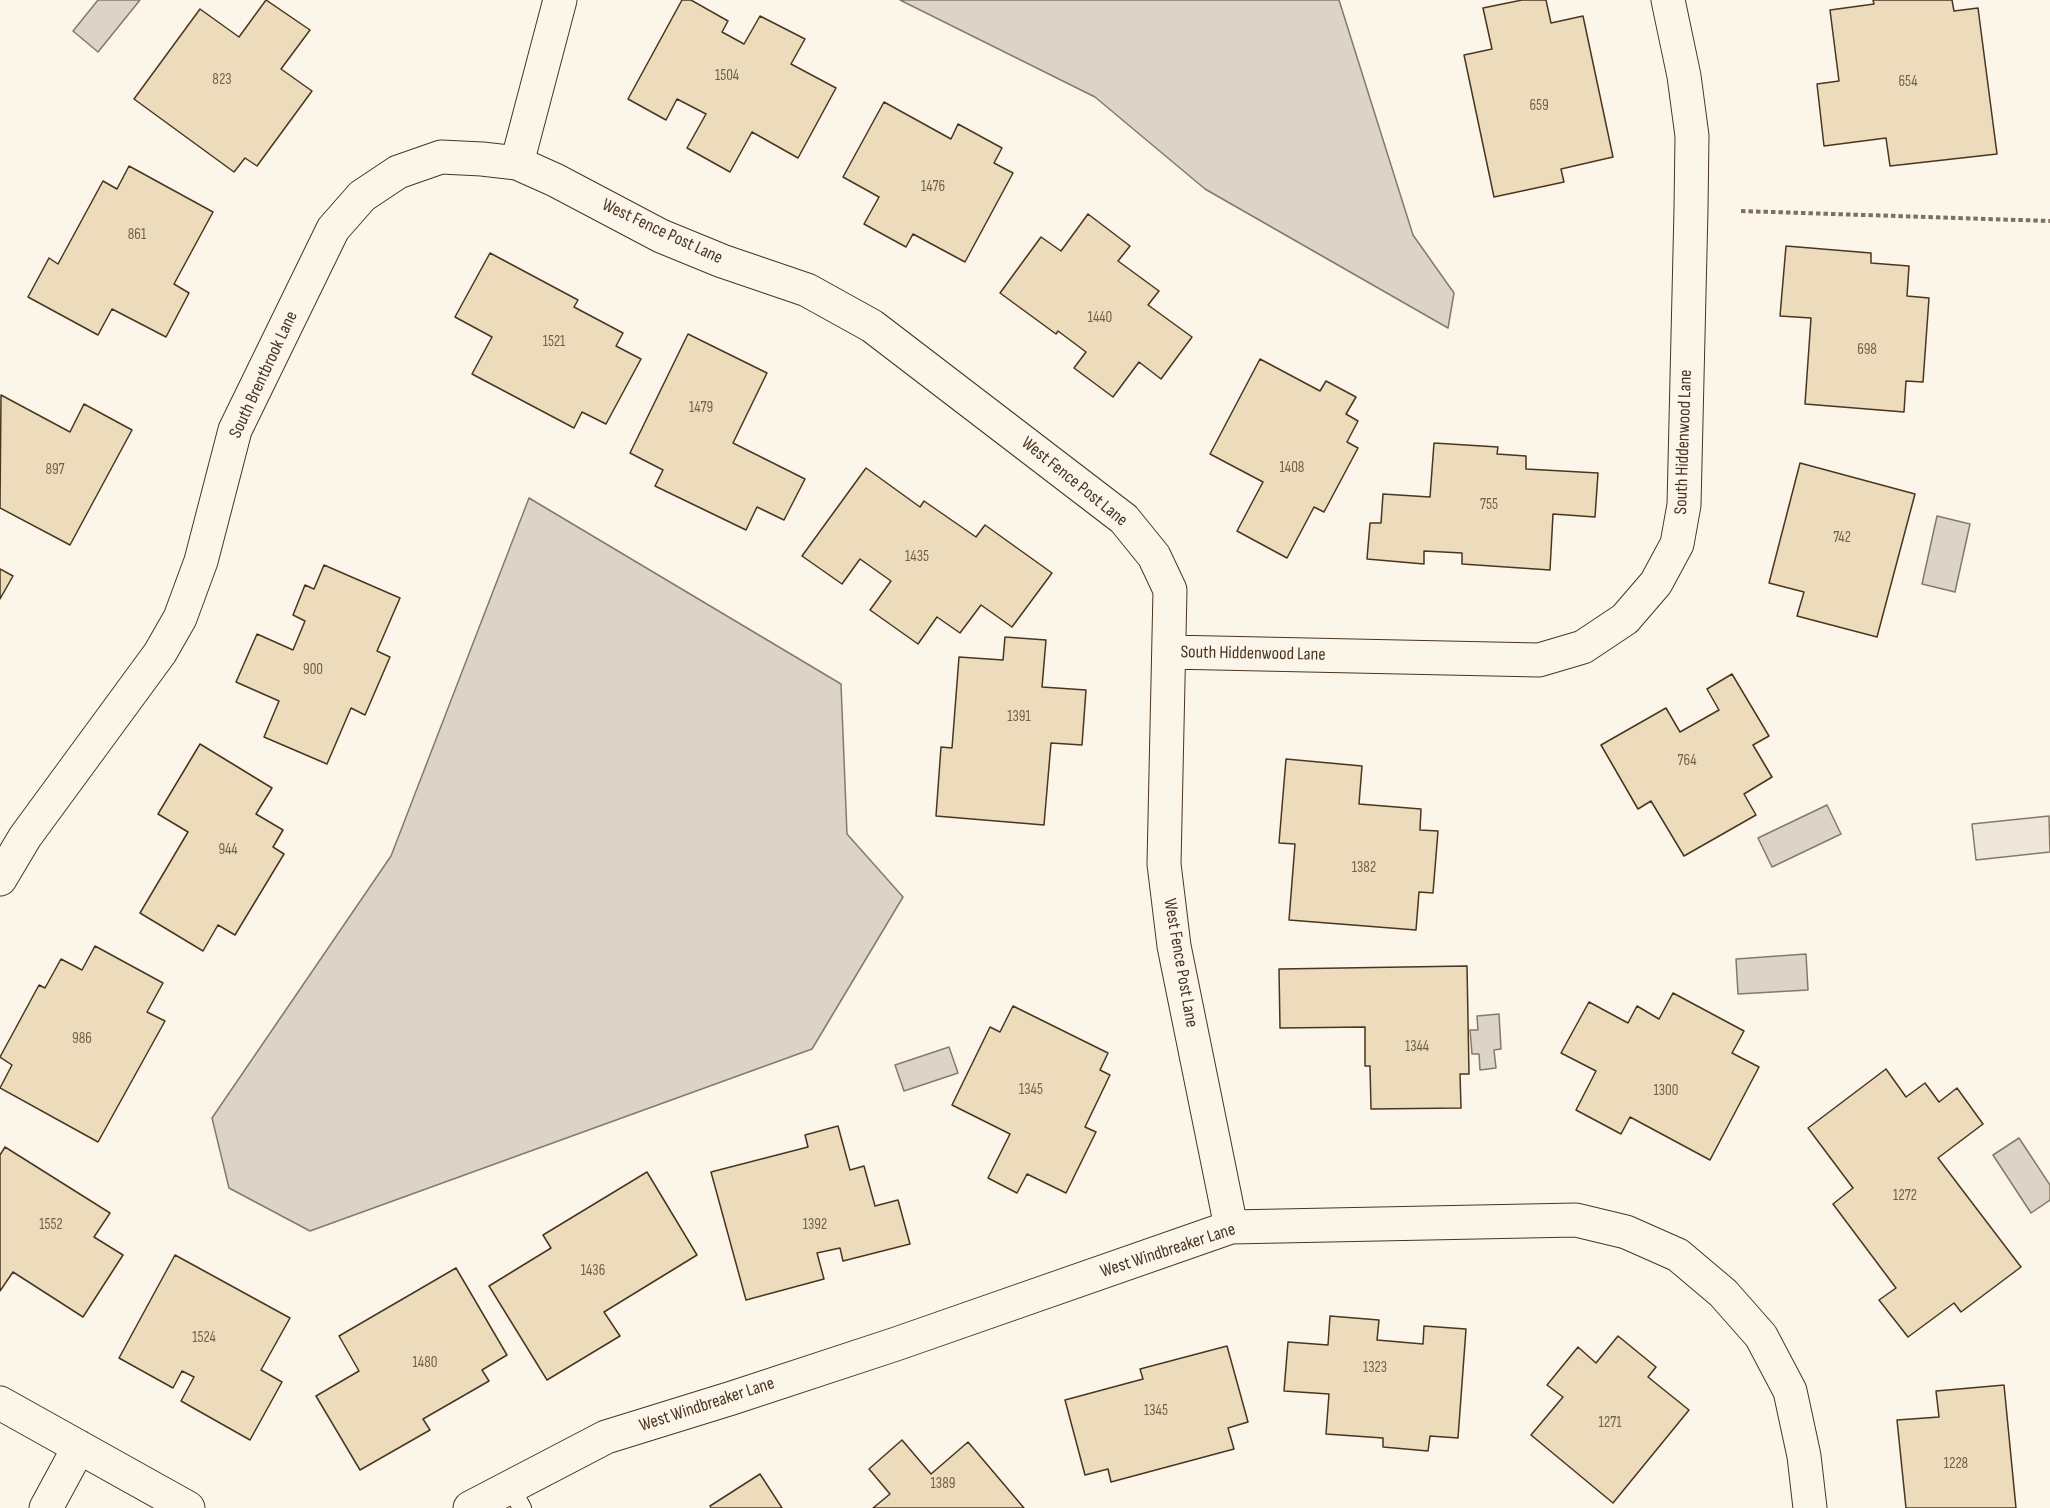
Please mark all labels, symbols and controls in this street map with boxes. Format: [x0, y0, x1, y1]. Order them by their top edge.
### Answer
house number: 1504 [715, 67, 739, 85]
house number: 823 [212, 71, 232, 89]
house number: 654 [1899, 73, 1917, 91]
house number: 659 [1529, 97, 1549, 115]
house number: 1476 [921, 178, 945, 196]
street label: West Fence Post Lane [598, 195, 726, 269]
house number: 861 [128, 226, 146, 244]
street label: South Brentbrook Lane [225, 308, 303, 442]
house number: 1440 [1088, 309, 1112, 327]
house number: 1521 [543, 333, 565, 351]
house number: 698 [1857, 341, 1877, 359]
street label: South Hiddenwood Lane [1671, 369, 1697, 515]
house number: 1479 [689, 399, 713, 417]
street label: West Fence Post Lane [1016, 433, 1132, 531]
house number: 1408 [1280, 459, 1304, 477]
house number: 897 [45, 461, 65, 479]
house number: 755 [1480, 496, 1498, 514]
house number: 742 [1833, 529, 1851, 547]
house number: 1435 [905, 548, 929, 566]
street label: South Hiddenwood Lane [1180, 642, 1326, 666]
house number: 900 [303, 661, 323, 679]
house number: 1391 [1007, 708, 1031, 726]
house number: 764 [1677, 752, 1697, 770]
house number: 944 [218, 841, 238, 859]
house number: 1382 [1352, 859, 1376, 877]
street label: West Fence Post Lane [1158, 897, 1202, 1029]
house number: 986 [72, 1030, 92, 1048]
house number: 1344 [1405, 1038, 1429, 1056]
house number: 1345 [1019, 1081, 1043, 1099]
house number: 1300 [1654, 1082, 1678, 1100]
house number: 1272 [1893, 1187, 1917, 1205]
house number: 1552 [39, 1216, 63, 1234]
house number: 1392 [803, 1216, 827, 1234]
street label: West Windbreaker Lane [1098, 1219, 1238, 1283]
house number: 1436 [581, 1262, 605, 1280]
house number: 1524 [192, 1329, 216, 1347]
house number: 1480 [413, 1354, 437, 1372]
house number: 1323 [1363, 1359, 1387, 1377]
street label: West Windbreaker Lane [637, 1373, 777, 1437]
house number: 1345 [1144, 1402, 1168, 1420]
house number: 1271 [1599, 1414, 1621, 1432]
house number: 1228 [1944, 1455, 1968, 1473]
house number: 1389 [931, 1475, 955, 1493]

